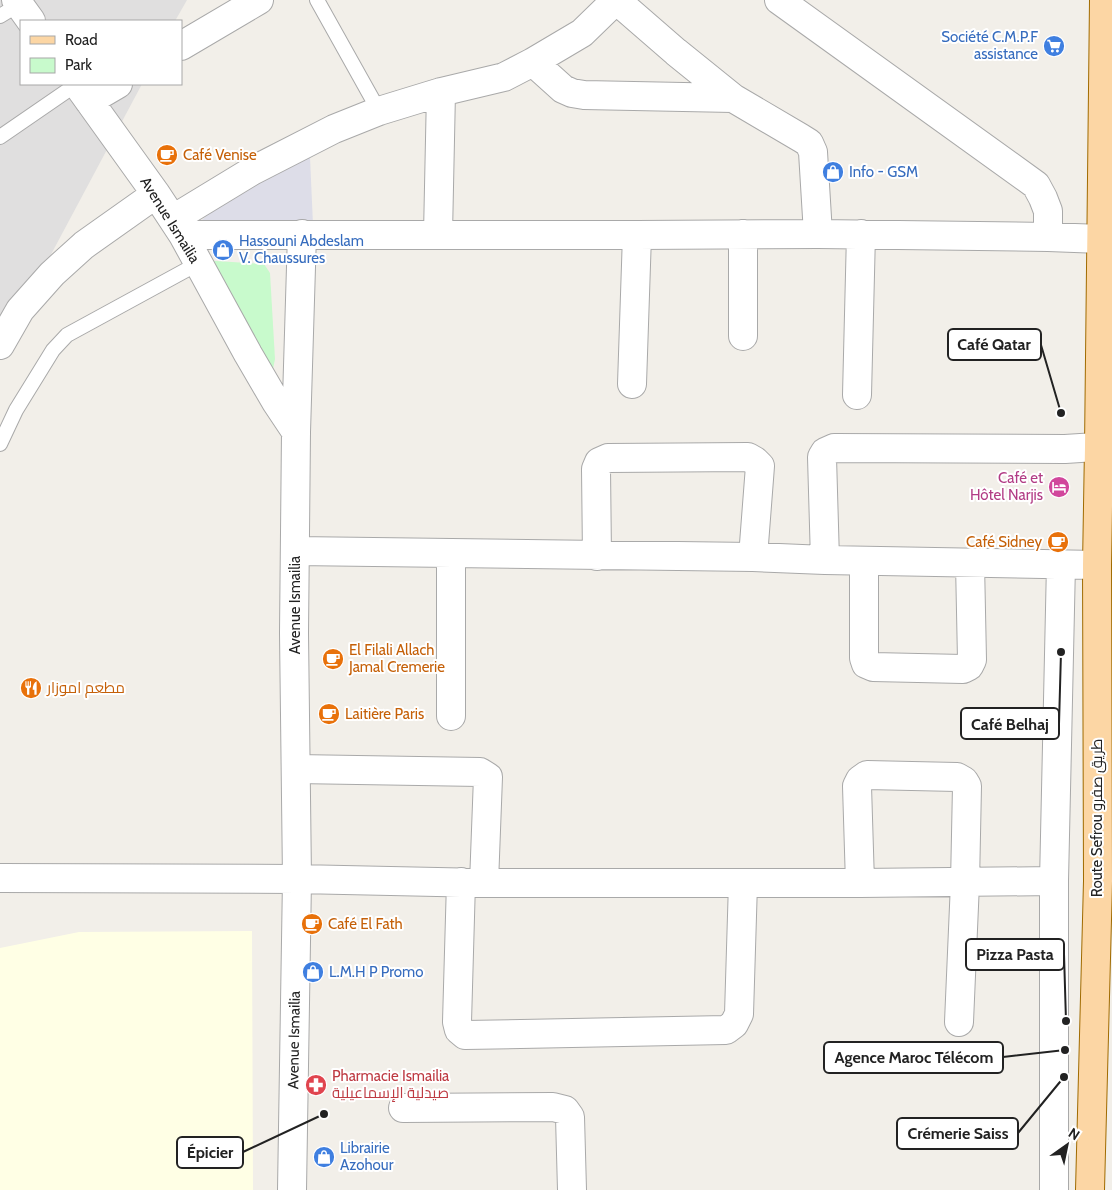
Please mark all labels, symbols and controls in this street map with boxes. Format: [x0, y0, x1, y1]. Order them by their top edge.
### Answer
legend [20, 20, 182, 85]
place label: Société C.M.P.F assistance [941, 28, 1038, 63]
text: Road [65, 31, 98, 49]
supermarket icon: Société C.M.P.F assistance [1042, 34, 1066, 58]
text: Park [65, 56, 92, 74]
cafe icon: Café Venise [155, 143, 179, 167]
place label: Café Venise [183, 146, 257, 164]
shop icon: Info - GSM [821, 160, 845, 184]
place label: Info - GSM [849, 163, 918, 181]
street label: Avenue Ismailia [136, 174, 204, 267]
place label: Hassouni Abdeslam V. Chaussures [239, 232, 364, 267]
shop icon: Hassouni Abdeslam V. Chaussures [211, 238, 235, 262]
callout: Café Qatar [948, 329, 1041, 360]
text: Café Qatar [957, 335, 1031, 354]
place label: Café et Hôtel Narjis [970, 469, 1043, 504]
hotel icon: Café et Hôtel Narjis [1047, 475, 1071, 499]
cafe icon: Café Sidney [1046, 530, 1070, 554]
place label: Café Sidney [966, 533, 1042, 551]
street label: Avenue Ismailia [286, 555, 304, 654]
place label: El Filali Allach Jamal Cremerie [348, 641, 445, 676]
cafe icon: El Filali Allach Jamal Cremerie [321, 647, 345, 671]
restaurant icon: مطعم اموزار [19, 676, 43, 700]
place label: مطعم اموزار [46, 679, 125, 698]
cafe icon: Laitière Paris [317, 702, 341, 726]
place label: Laitière Paris [345, 705, 424, 723]
callout: Café Belhaj [961, 708, 1059, 739]
text: Café Belhaj [971, 715, 1049, 734]
street label: Route Sefrou طريق صفرو [1088, 739, 1107, 897]
cafe icon: Café El Fath [300, 912, 324, 936]
place label: Café El Fath [328, 915, 403, 933]
callout: Pizza Pasta [966, 939, 1064, 970]
text: Pizza Pasta [976, 945, 1054, 964]
shop icon: L.M.H P Promo [301, 960, 325, 984]
place label: L.M.H P Promo [329, 963, 424, 981]
street label: Avenue Ismailia [284, 990, 304, 1089]
callout: Agence Maroc Télécom [824, 1042, 1003, 1073]
text: Agence Maroc Télécom [835, 1048, 993, 1067]
place label: Pharmacie Ismailia صيدلية الإسماعيلية [332, 1067, 450, 1102]
pharmacy icon: Pharmacie Ismailia صيدلية الإسماعيلية [304, 1073, 328, 1097]
callout: Crémerie Saiss [897, 1118, 1018, 1149]
north arrow [1042, 1120, 1092, 1170]
text: Crémerie Saiss [908, 1124, 1009, 1143]
text: N [1065, 1124, 1083, 1144]
callout: Épicier [177, 1137, 243, 1168]
place label: Librairie Azohour [340, 1139, 394, 1174]
text: Épicier [187, 1143, 234, 1162]
shop icon: Librairie Azohour [312, 1145, 336, 1169]

